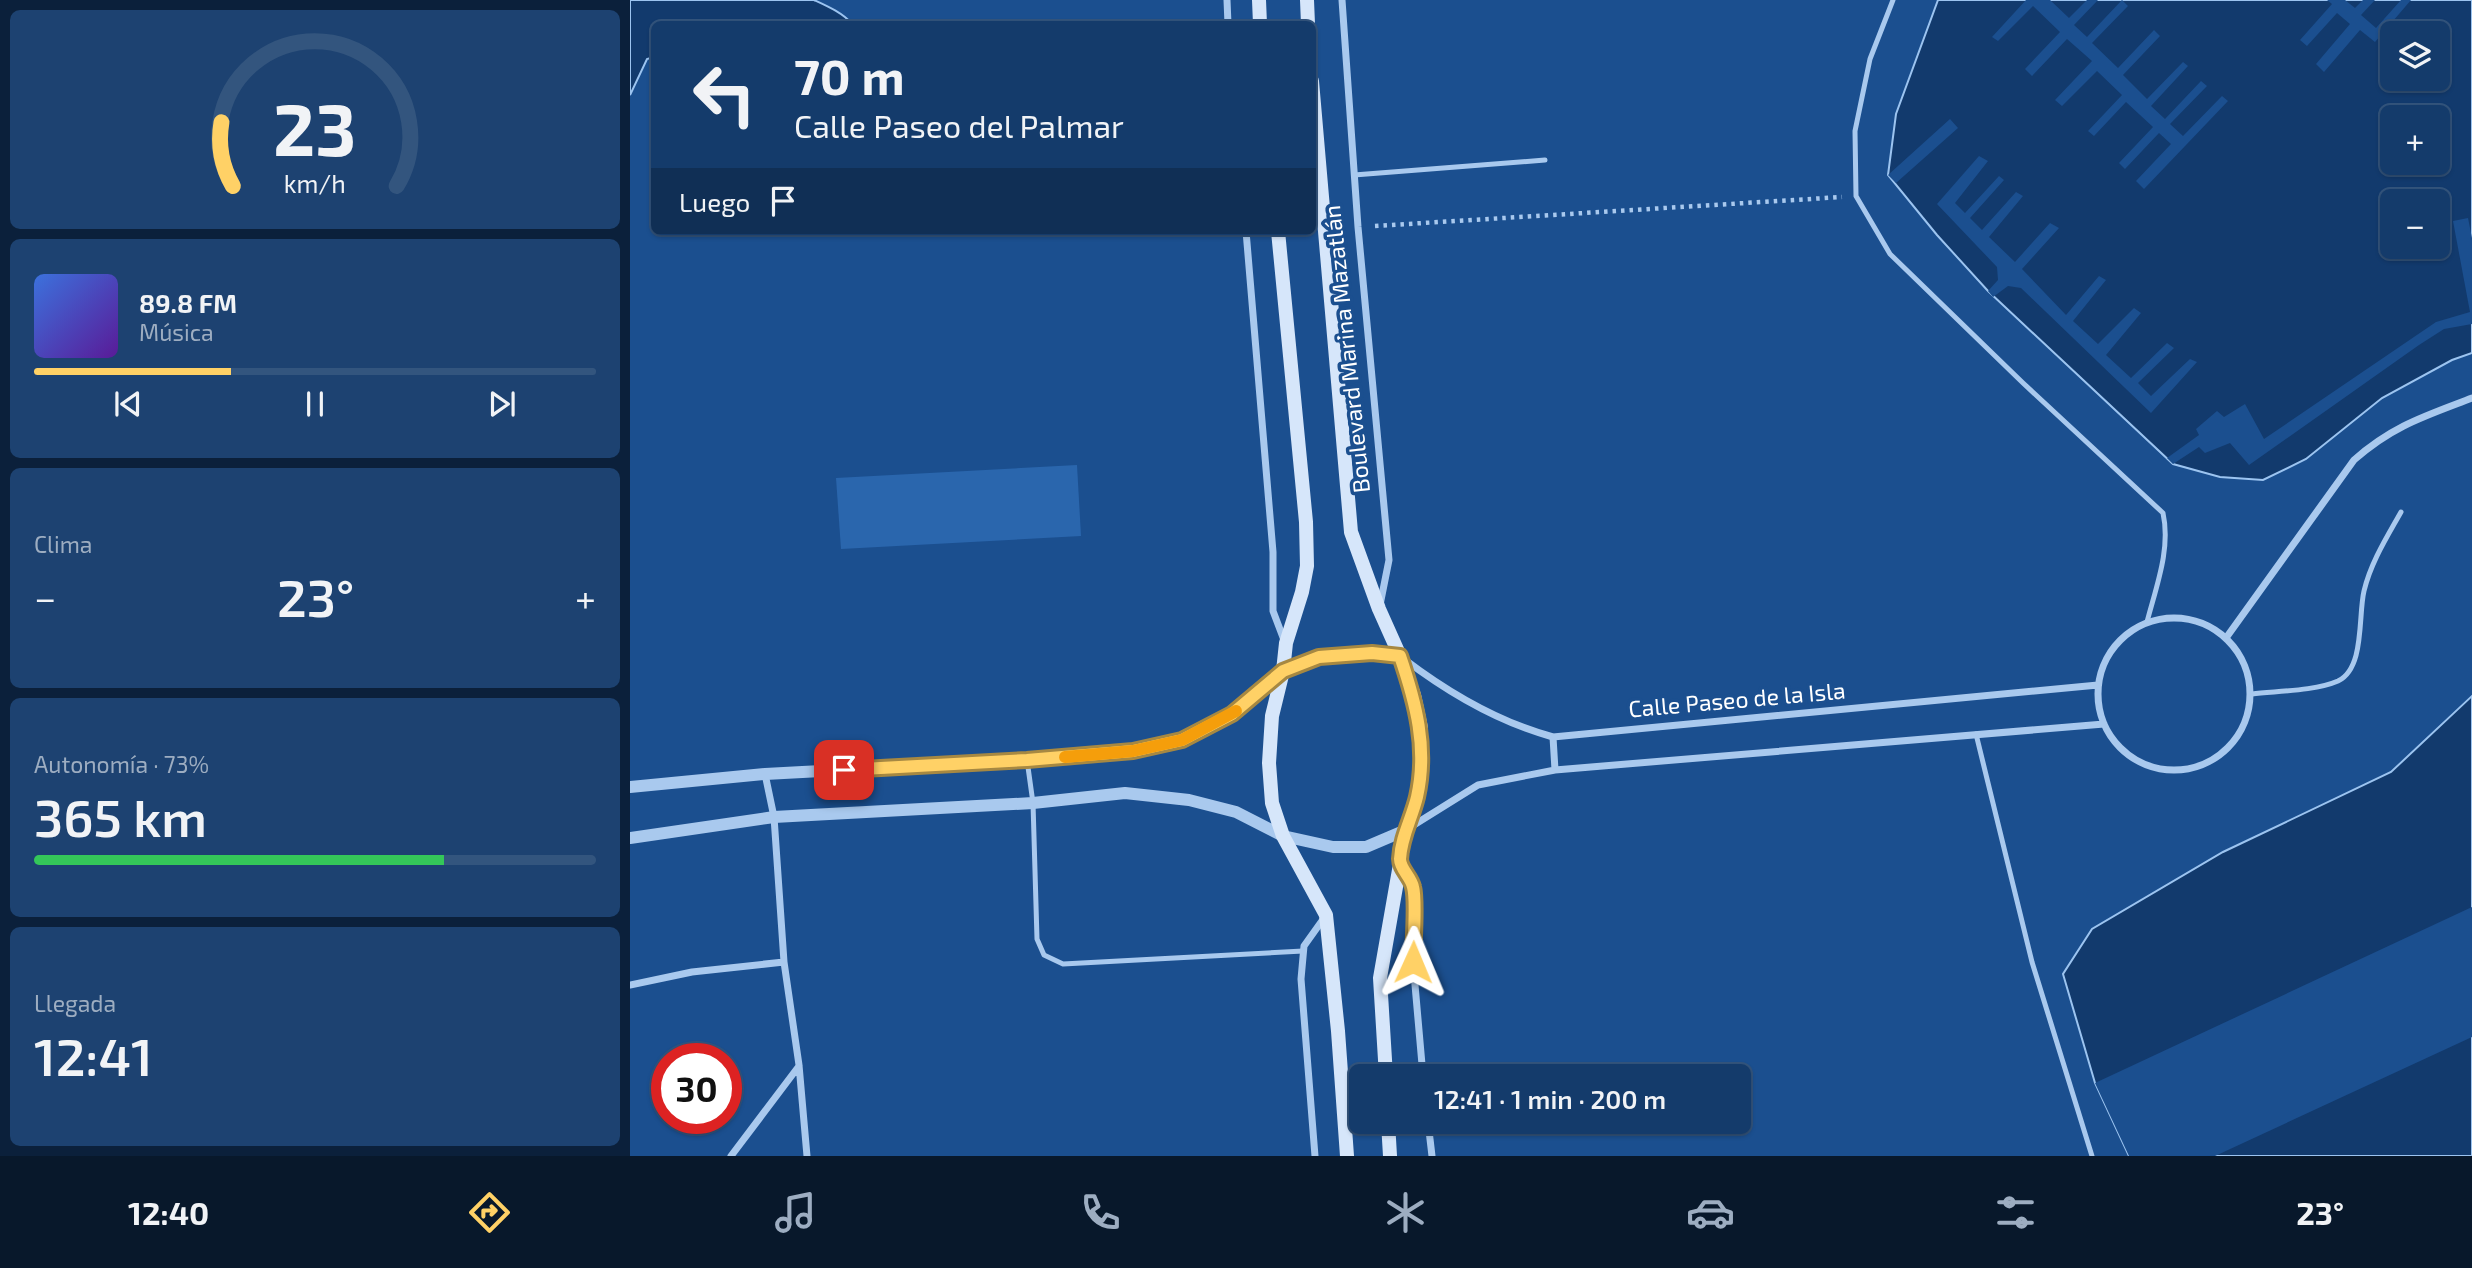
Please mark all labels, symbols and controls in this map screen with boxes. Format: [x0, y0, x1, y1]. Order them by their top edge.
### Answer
map controls [2380, 21, 2450, 259]
button: layers [2380, 21, 2450, 91]
text: 70 m [794, 46, 905, 105]
icon: left [679, 49, 770, 140]
text: 23 [273, 83, 357, 171]
button: + [2380, 105, 2450, 175]
text: Calle Paseo del Palmar [794, 106, 1124, 144]
text: km/h [284, 167, 346, 197]
icon: arrive [764, 182, 802, 220]
text: Luego [679, 186, 750, 217]
button: − [2380, 189, 2450, 259]
street label: Boulevard Marina Mazatlán [1317, 204, 1375, 494]
text: 89.8 FM [139, 287, 237, 318]
text: Música [139, 318, 214, 346]
icon: previous [109, 385, 147, 423]
icon: pause [296, 385, 334, 423]
icon: next [483, 385, 521, 423]
text: Clima [34, 530, 92, 558]
text: 23° [277, 565, 354, 627]
text: − [34, 574, 56, 620]
text: + [575, 574, 596, 620]
street label: Calle Paseo de la Isla [1627, 676, 1847, 722]
pin [814, 740, 874, 800]
text: Autonomía · 73% [34, 750, 209, 778]
icon: arrive [825, 751, 863, 789]
text: 365 km [34, 785, 207, 847]
position arrow [1376, 925, 1450, 999]
text: Llegada [34, 989, 116, 1017]
text: 12:41 [34, 1024, 153, 1086]
speed limit sign: 30 [651, 1043, 742, 1134]
text: 12:41 · 1 min · 200 m [1434, 1083, 1666, 1114]
icon: directions [465, 1188, 514, 1237]
icon: music [771, 1188, 820, 1237]
icon: phone [1076, 1188, 1125, 1237]
icon: climate [1381, 1188, 1430, 1237]
icon: car [1686, 1188, 1735, 1237]
icon: filters [1991, 1188, 2040, 1237]
text: 12:40 [128, 1193, 209, 1231]
text: 23° [2296, 1193, 2344, 1231]

